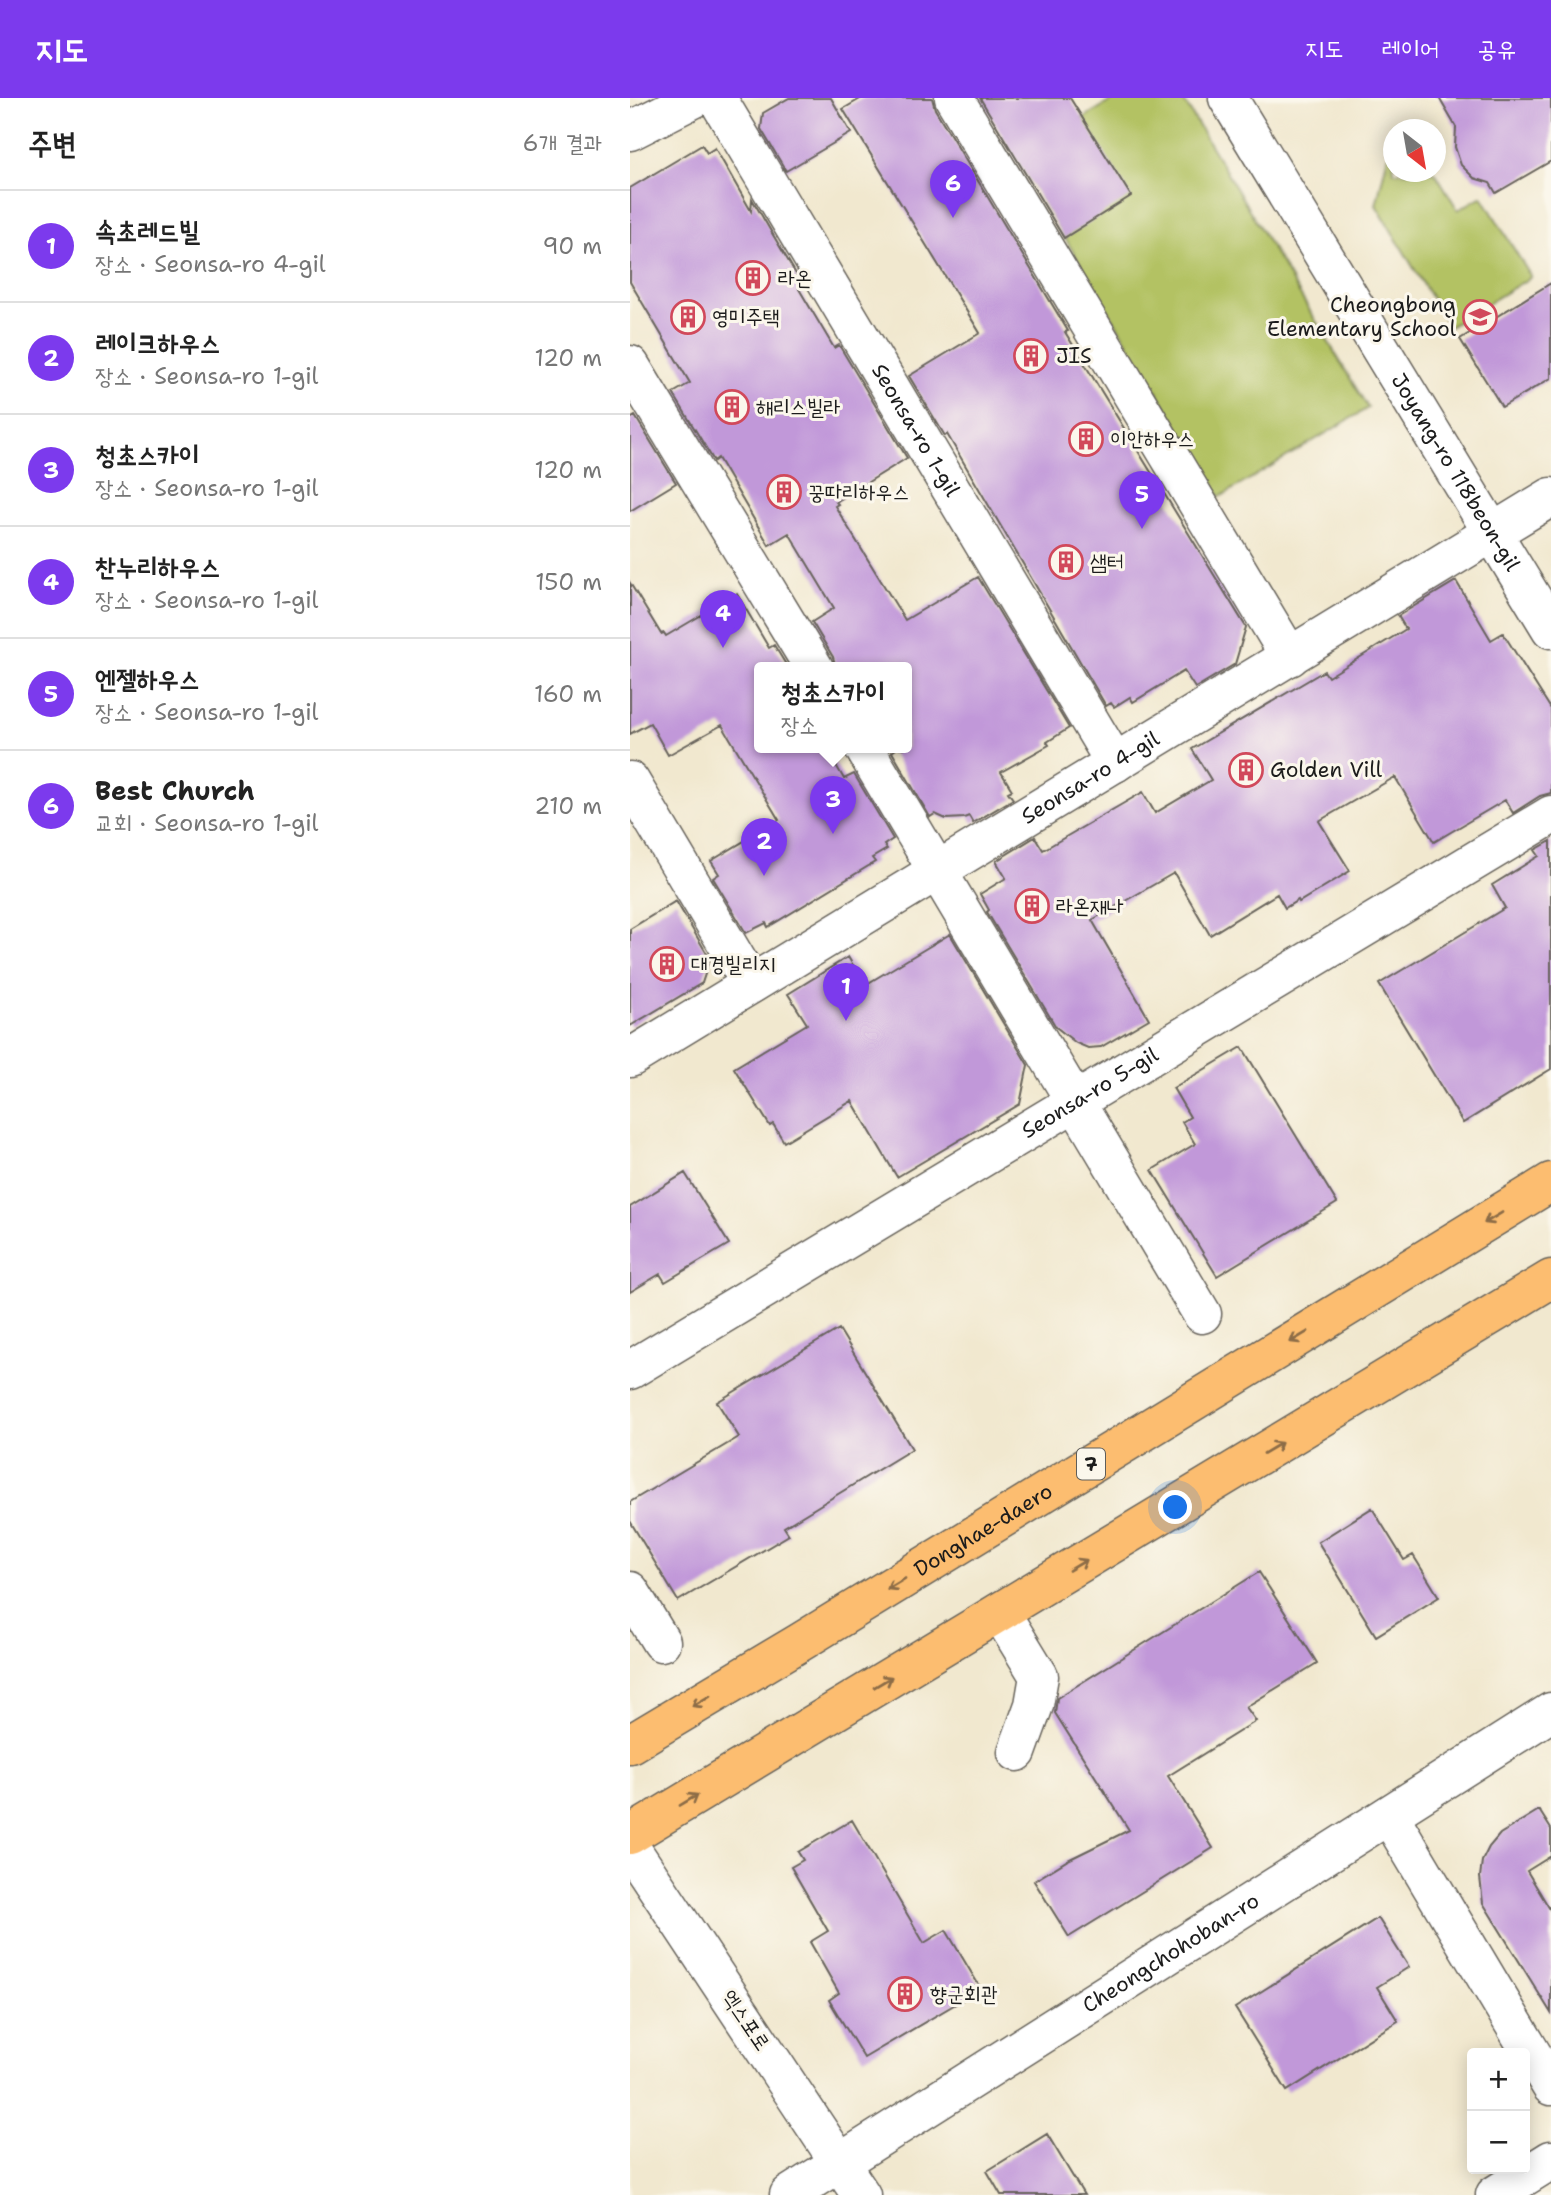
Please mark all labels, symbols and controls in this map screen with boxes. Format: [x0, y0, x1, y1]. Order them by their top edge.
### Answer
text: 지도 [35, 27, 88, 72]
text: 지도 [1305, 33, 1343, 65]
text: 레이어 [1381, 33, 1439, 65]
text: 공유 [1477, 33, 1516, 65]
north arrow [1383, 119, 1446, 182]
text: 주변 [28, 123, 76, 164]
text: 6개 결과 [523, 128, 602, 158]
pin: 6 [930, 160, 976, 218]
text: 속초레드빌 [95, 213, 200, 248]
text: 1 [46, 231, 56, 261]
text: 90 m [542, 231, 602, 261]
text: 장소 · Seonsa-ro 4-gil [95, 249, 326, 279]
building icon: 라온 [734, 259, 772, 297]
place label: 라온 [778, 264, 812, 292]
place label: Cheongbong Elementary School [1267, 291, 1457, 343]
building icon: 영미주택 [669, 298, 707, 336]
school or university icon: Cheongbong Elementary School [1461, 298, 1499, 336]
place label: 영미주택 [712, 303, 780, 331]
text: 레이크하우스 [95, 325, 221, 360]
building icon: JIS [1012, 337, 1050, 375]
place label: JIS [1056, 342, 1092, 370]
text: 2 [43, 343, 59, 373]
text: 120 m [534, 343, 602, 373]
street label: Seonsa-ro 1-gil [865, 358, 967, 502]
text: 장소 · Seonsa-ro 1-gil [95, 361, 319, 391]
street label: Joyang-ro 118beon-gil [1385, 368, 1527, 577]
building icon: 해리스빌라 [713, 388, 751, 426]
place label: 해리스빌라 [756, 393, 841, 421]
building icon: 이안하우스 [1067, 420, 1105, 458]
place label: 이안하우스 [1110, 425, 1195, 453]
text: 청초스카이 [95, 437, 200, 472]
text: 3 [43, 455, 59, 485]
text: 120 m [534, 455, 602, 485]
pin: 5 [1119, 471, 1165, 529]
text: 장소 · Seonsa-ro 1-gil [95, 473, 319, 503]
building icon: 꿍따리하우스 [765, 473, 803, 511]
place label: 꿍따리하우스 [808, 478, 909, 506]
building icon: 샘터 [1047, 543, 1085, 581]
place label: 샘터 [1090, 548, 1124, 576]
text: 찬누리하우스 [95, 549, 221, 584]
text: 4 [43, 567, 59, 597]
text: 150 m [535, 567, 602, 597]
text: 장소 · Seonsa-ro 1-gil [95, 585, 319, 615]
pin: 4 [700, 590, 746, 648]
text: 엔젤하우스 [95, 661, 200, 696]
popup [754, 662, 912, 753]
text: 청초스카이 [781, 674, 885, 709]
text: 5 [44, 679, 58, 709]
text: 160 m [534, 679, 602, 709]
text: 장소 · Seonsa-ro 1-gil [95, 697, 319, 727]
text: 장소 [781, 710, 818, 740]
street label: Seonsa-ro 4-gil [1016, 725, 1165, 830]
building icon: Golden Vill [1227, 751, 1265, 789]
place label: Golden Vill [1270, 756, 1383, 784]
text: Best Church [95, 773, 255, 808]
pin: 3 [810, 776, 856, 834]
text: 6 [43, 791, 59, 821]
text: 210 m [534, 791, 602, 821]
text: 교회 · Seonsa-ro 1-gil [95, 808, 319, 838]
pin: 2 [741, 818, 787, 876]
building icon: 라온재나 [1013, 887, 1051, 925]
place label: 라온재나 [1056, 892, 1124, 920]
building icon: 대경빌리지 [648, 945, 686, 983]
place label: 대경빌리지 [691, 950, 776, 978]
pin: 1 [823, 963, 869, 1021]
street label: Seonsa-ro 5-gil [1016, 1041, 1164, 1145]
one-way arrow [1483, 1211, 1503, 1225]
one-way arrow [1289, 1330, 1309, 1344]
one-way arrow [1262, 1440, 1282, 1454]
road number: 7 [1077, 1448, 1105, 1480]
street label: Donghae-daero [909, 1477, 1058, 1583]
your location [1158, 1490, 1192, 1524]
one-way arrow [1068, 1558, 1088, 1572]
one-way arrow [886, 1577, 906, 1591]
one-way arrow [873, 1675, 893, 1689]
one-way arrow [692, 1695, 712, 1709]
one-way arrow [678, 1793, 698, 1807]
street label: Cheongchohoban-ro [1077, 1887, 1264, 2019]
building icon: 향군회관 [886, 1975, 924, 2013]
place label: 향군회관 [930, 1980, 998, 2008]
street label: 엑스포로 [715, 1984, 777, 2056]
map controls [1467, 2048, 1530, 2174]
button: + [1467, 2048, 1530, 2111]
button: − [1467, 2111, 1530, 2174]

